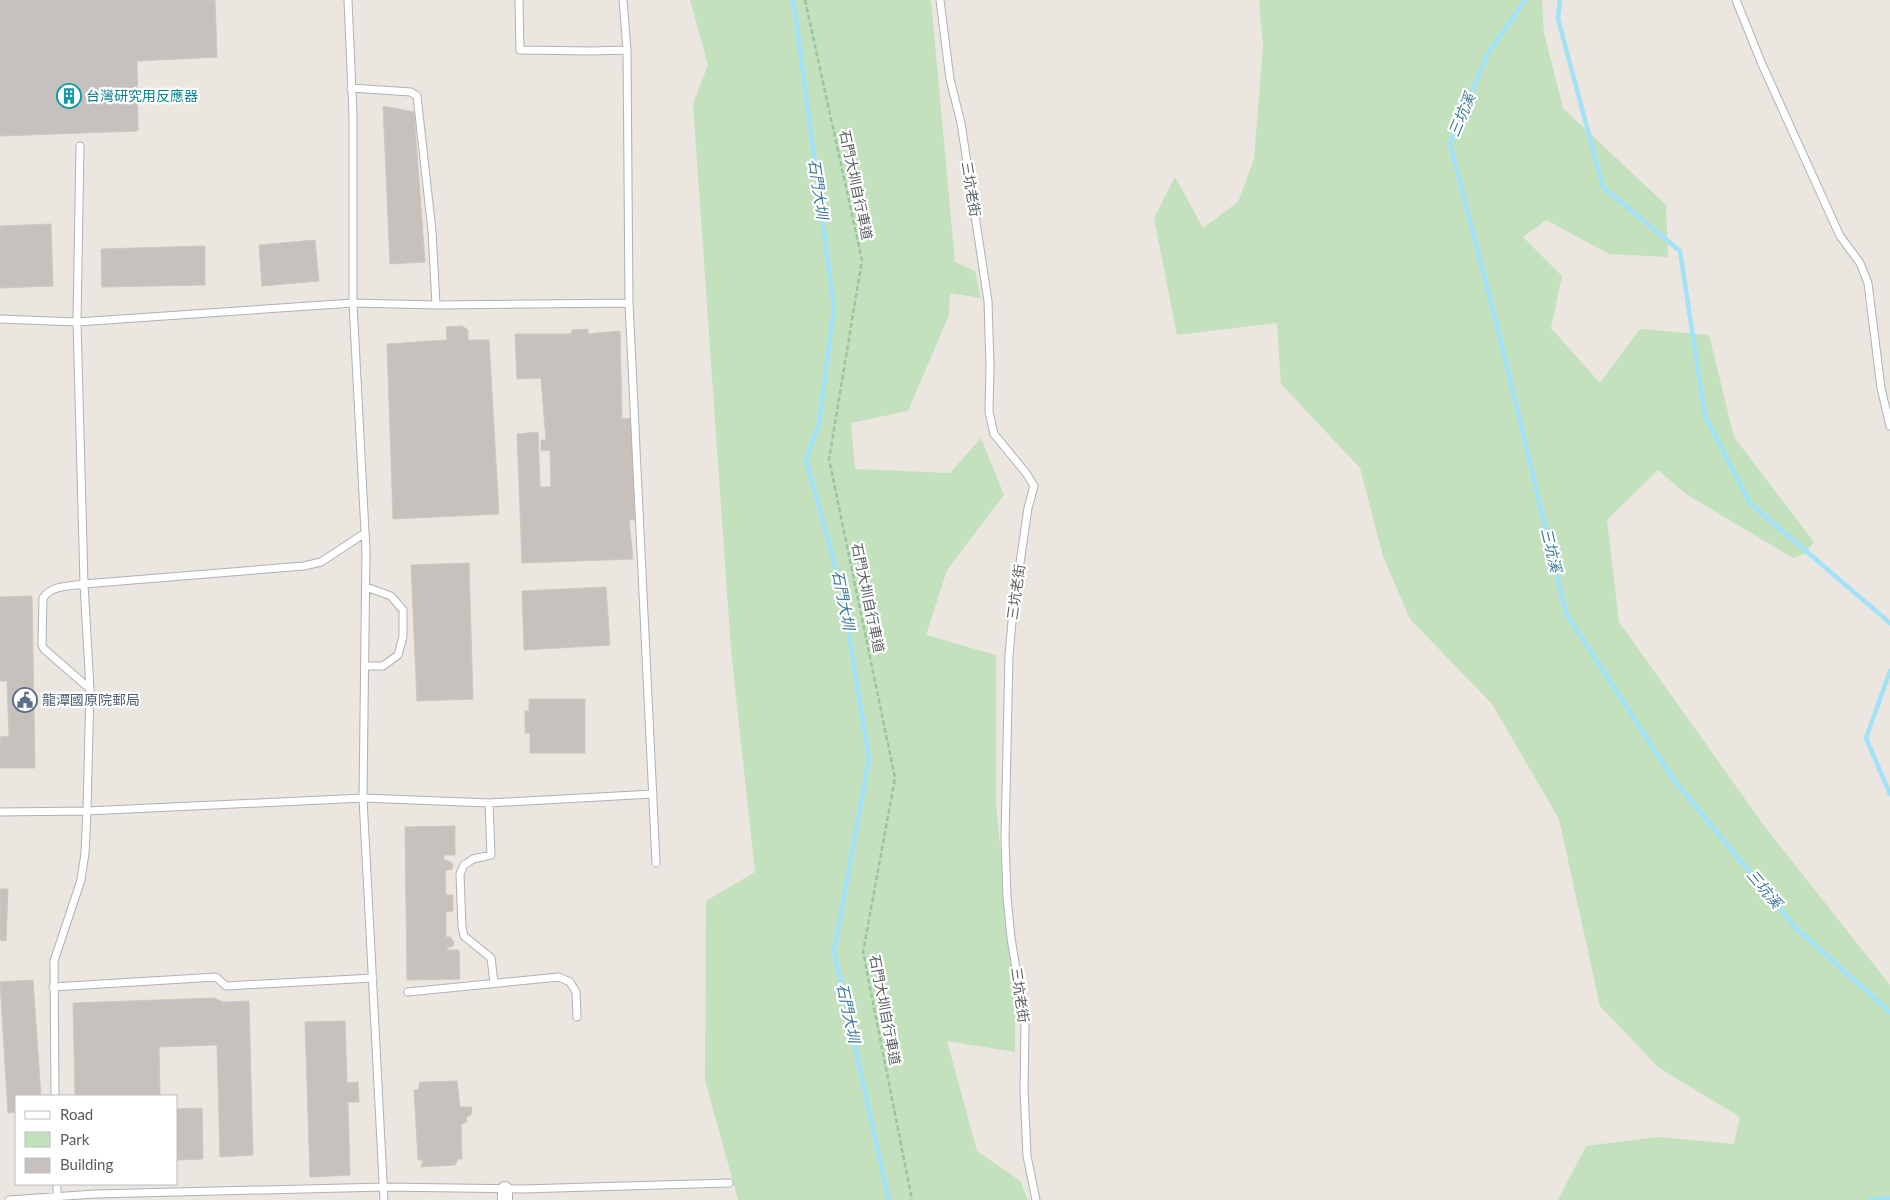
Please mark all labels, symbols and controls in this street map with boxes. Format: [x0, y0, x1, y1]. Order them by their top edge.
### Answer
building icon: 台灣研究用反應器 [56, 83, 82, 109]
place label: 台灣研究用反應器 [86, 87, 198, 104]
water label: 三坑溪 [1444, 89, 1479, 139]
street label: 石門大圳自行車道 [837, 128, 876, 241]
water label: 石門大圳 [806, 158, 832, 222]
street label: 三坑老街 [959, 160, 984, 218]
water label: 三坑溪 [1538, 526, 1566, 576]
street label: 石門大圳自行車道 [849, 541, 888, 654]
street label: 三坑老街 [1003, 563, 1028, 621]
water label: 石門大圳 [829, 569, 859, 633]
public building icon: 龍潭國原院郵局 [12, 687, 38, 713]
place label: 龍潭國原院郵局 [42, 691, 140, 708]
water label: 三坑溪 [1743, 865, 1787, 913]
street label: 石門大圳自行車道 [866, 953, 905, 1066]
street label: 三坑老街 [1008, 966, 1033, 1024]
water label: 石門大圳 [834, 982, 864, 1046]
legend [15, 1095, 178, 1185]
text: Road [60, 1105, 93, 1123]
text: Park [60, 1130, 90, 1148]
text: Building [60, 1155, 113, 1173]

